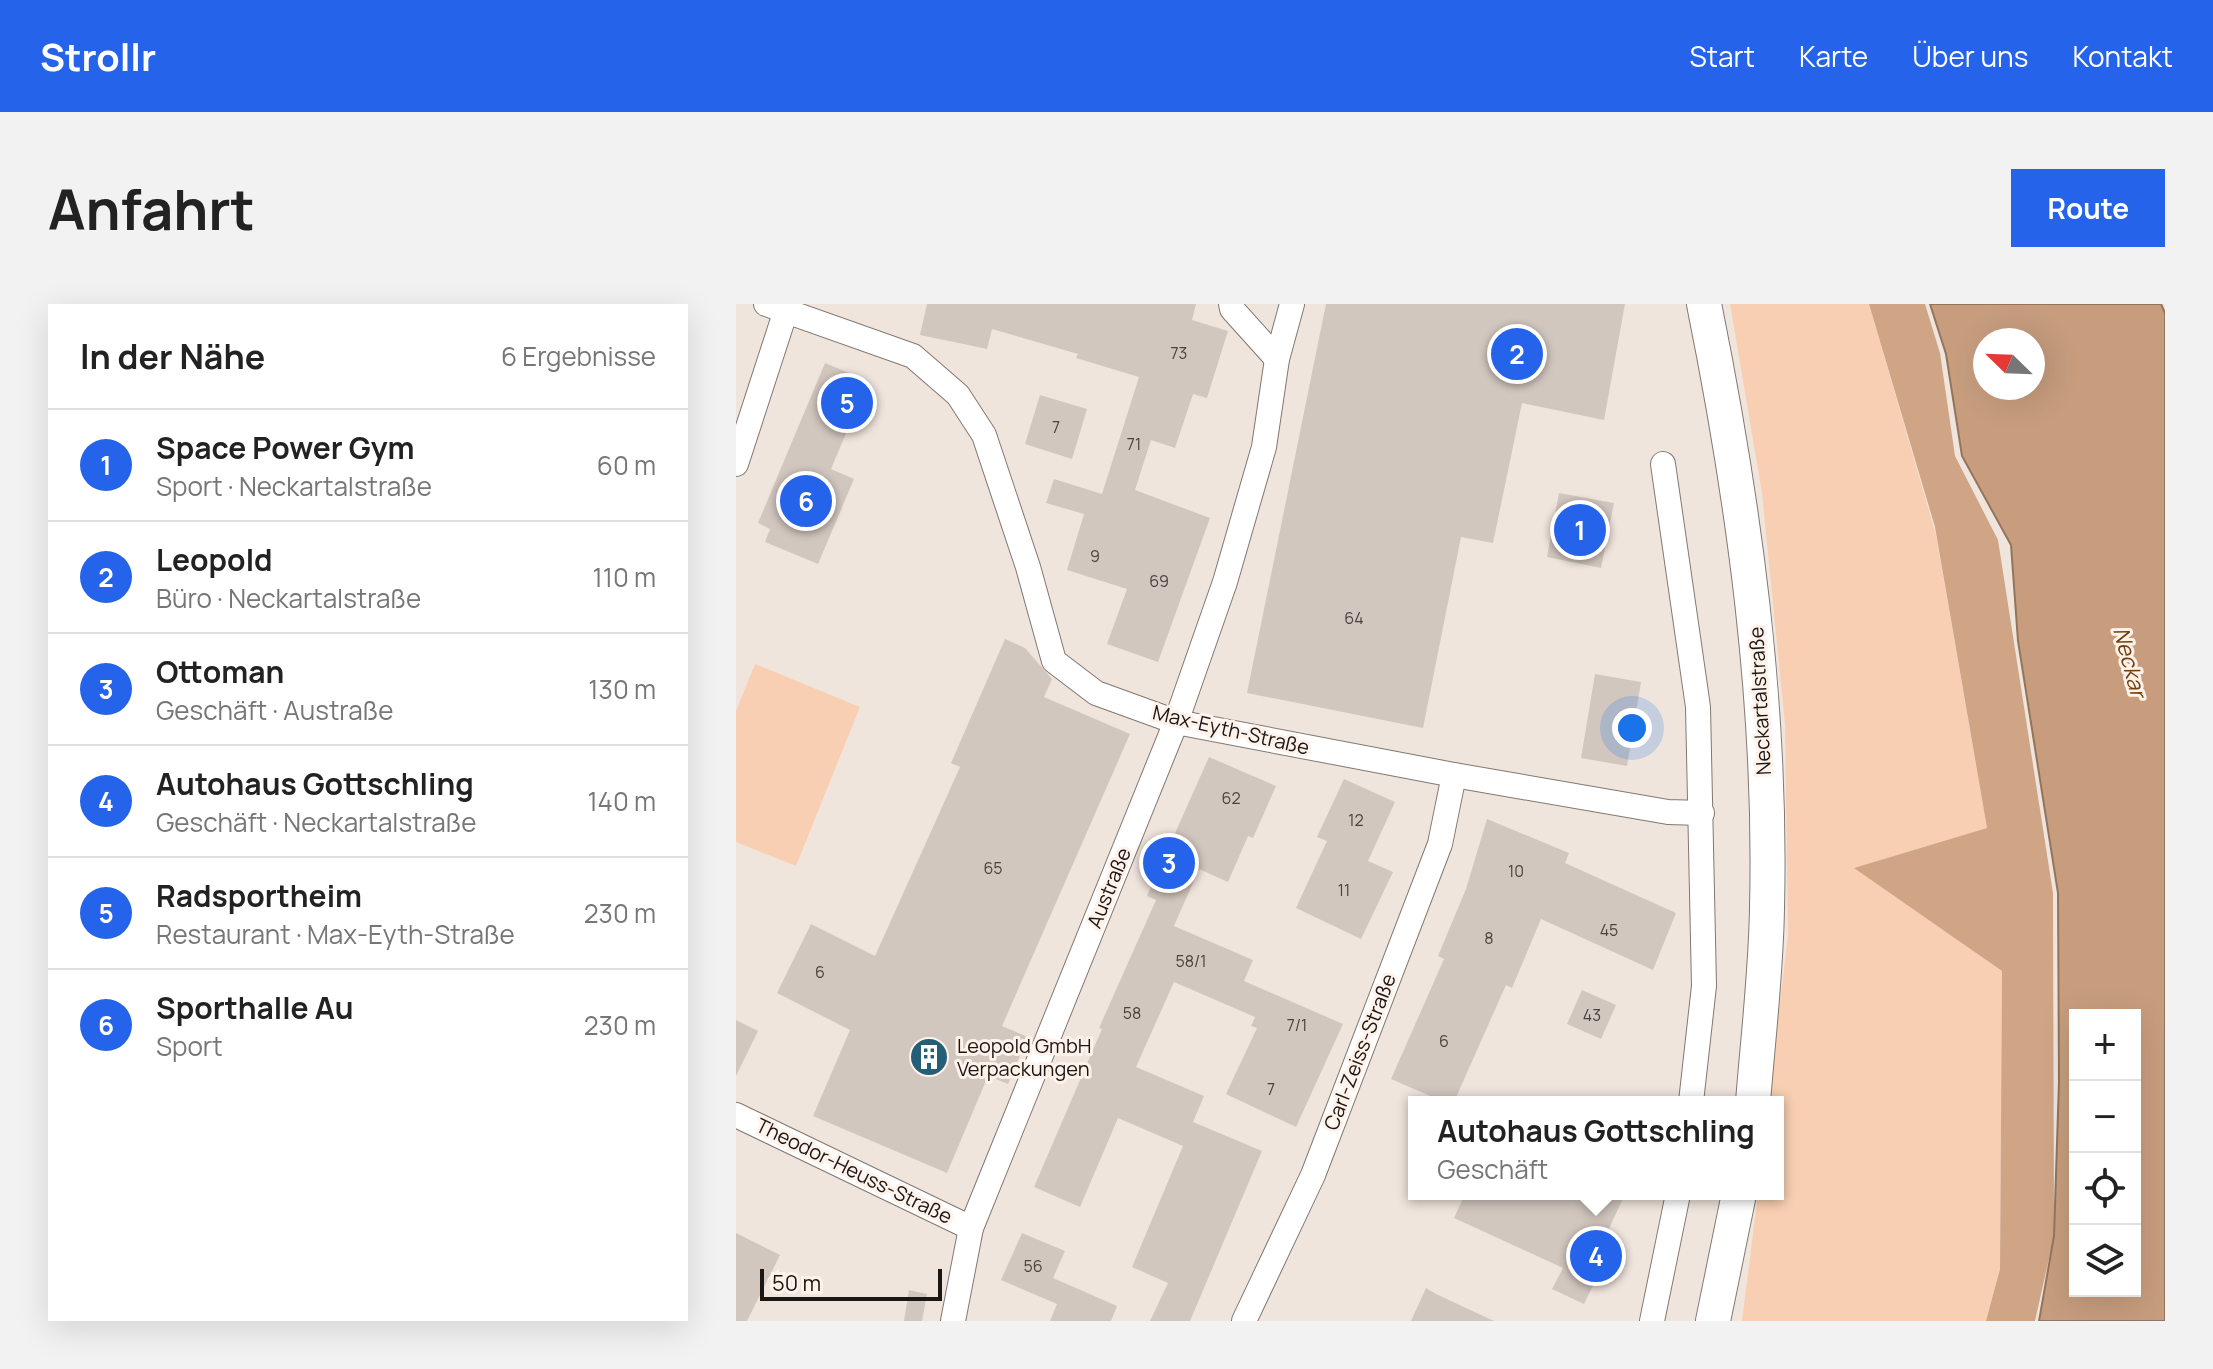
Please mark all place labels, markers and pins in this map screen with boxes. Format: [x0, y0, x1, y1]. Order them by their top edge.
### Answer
pin: 2 [1491, 324, 1543, 384]
pin: 5 [821, 373, 873, 433]
pin: 6 [780, 471, 832, 531]
pin: 1 [1554, 500, 1606, 560]
pin: 3 [1143, 833, 1195, 893]
place label: Leopold GmbH Verpackungen [957, 1032, 1092, 1082]
building icon: Leopold GmbH Verpackungen [908, 1036, 950, 1078]
pin: 4 [1570, 1226, 1622, 1286]

